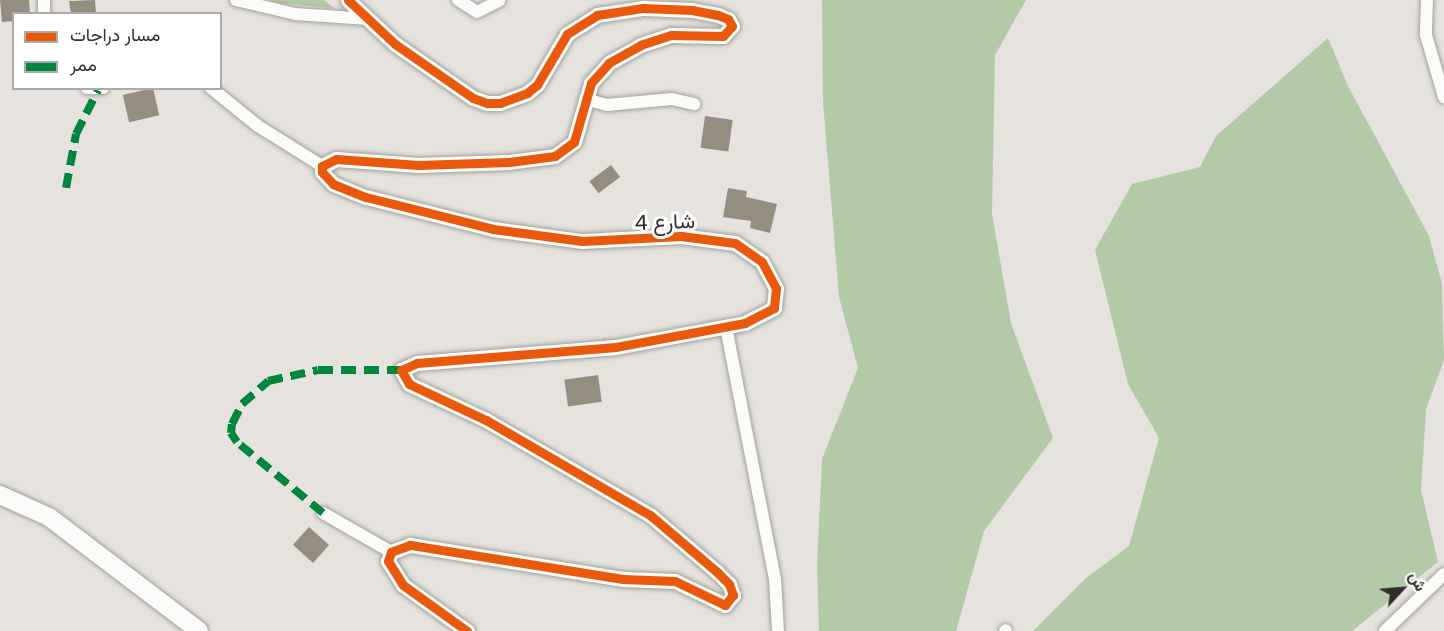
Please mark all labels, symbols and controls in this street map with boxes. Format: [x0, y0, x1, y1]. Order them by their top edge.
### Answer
legend [12, 12, 222, 90]
text: مسار دراجات [70, 23, 160, 45]
text: ممر [70, 53, 97, 75]
street label: شارع 4 [634, 207, 696, 235]
north arrow [1372, 559, 1432, 619]
text: ش [1405, 568, 1431, 594]

